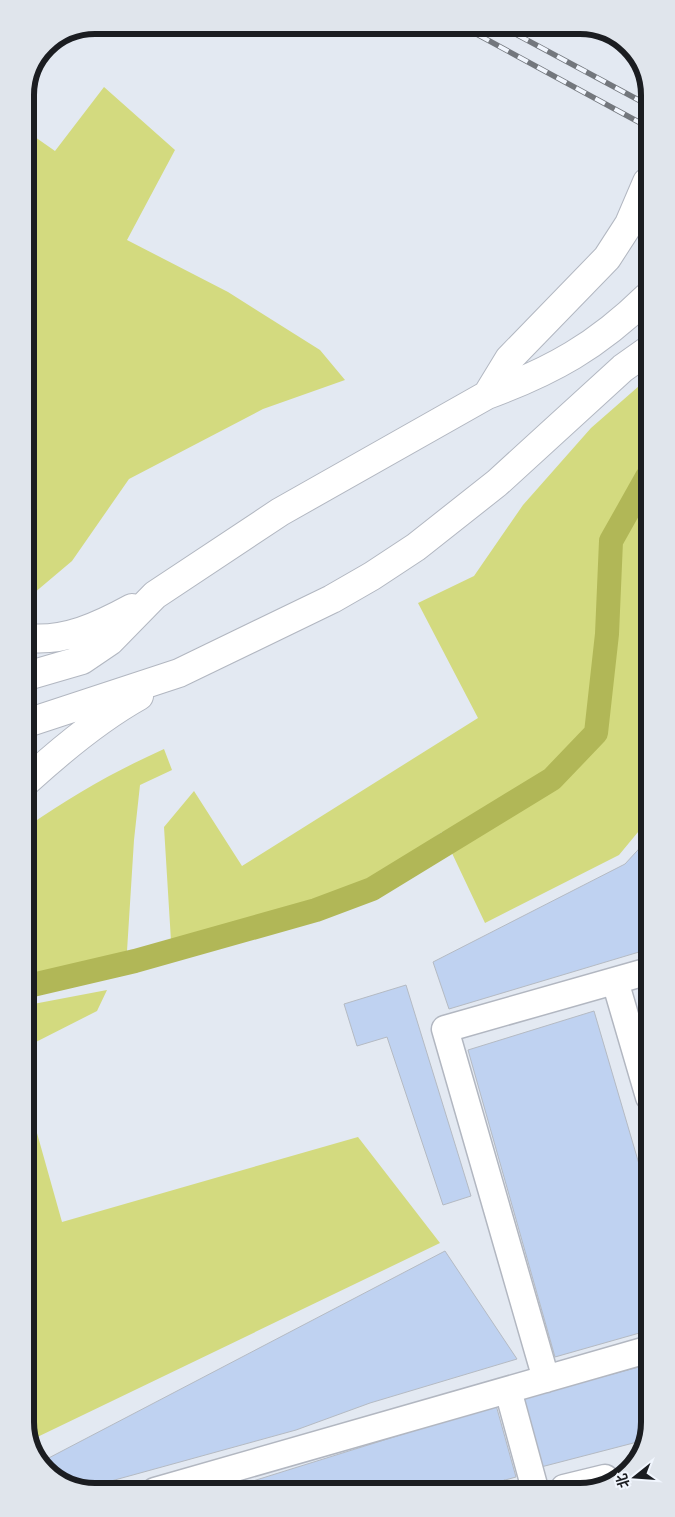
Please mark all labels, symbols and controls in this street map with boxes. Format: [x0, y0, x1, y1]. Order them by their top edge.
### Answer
north arrow [610, 1452, 660, 1502]
text: 北 [612, 1471, 633, 1490]

